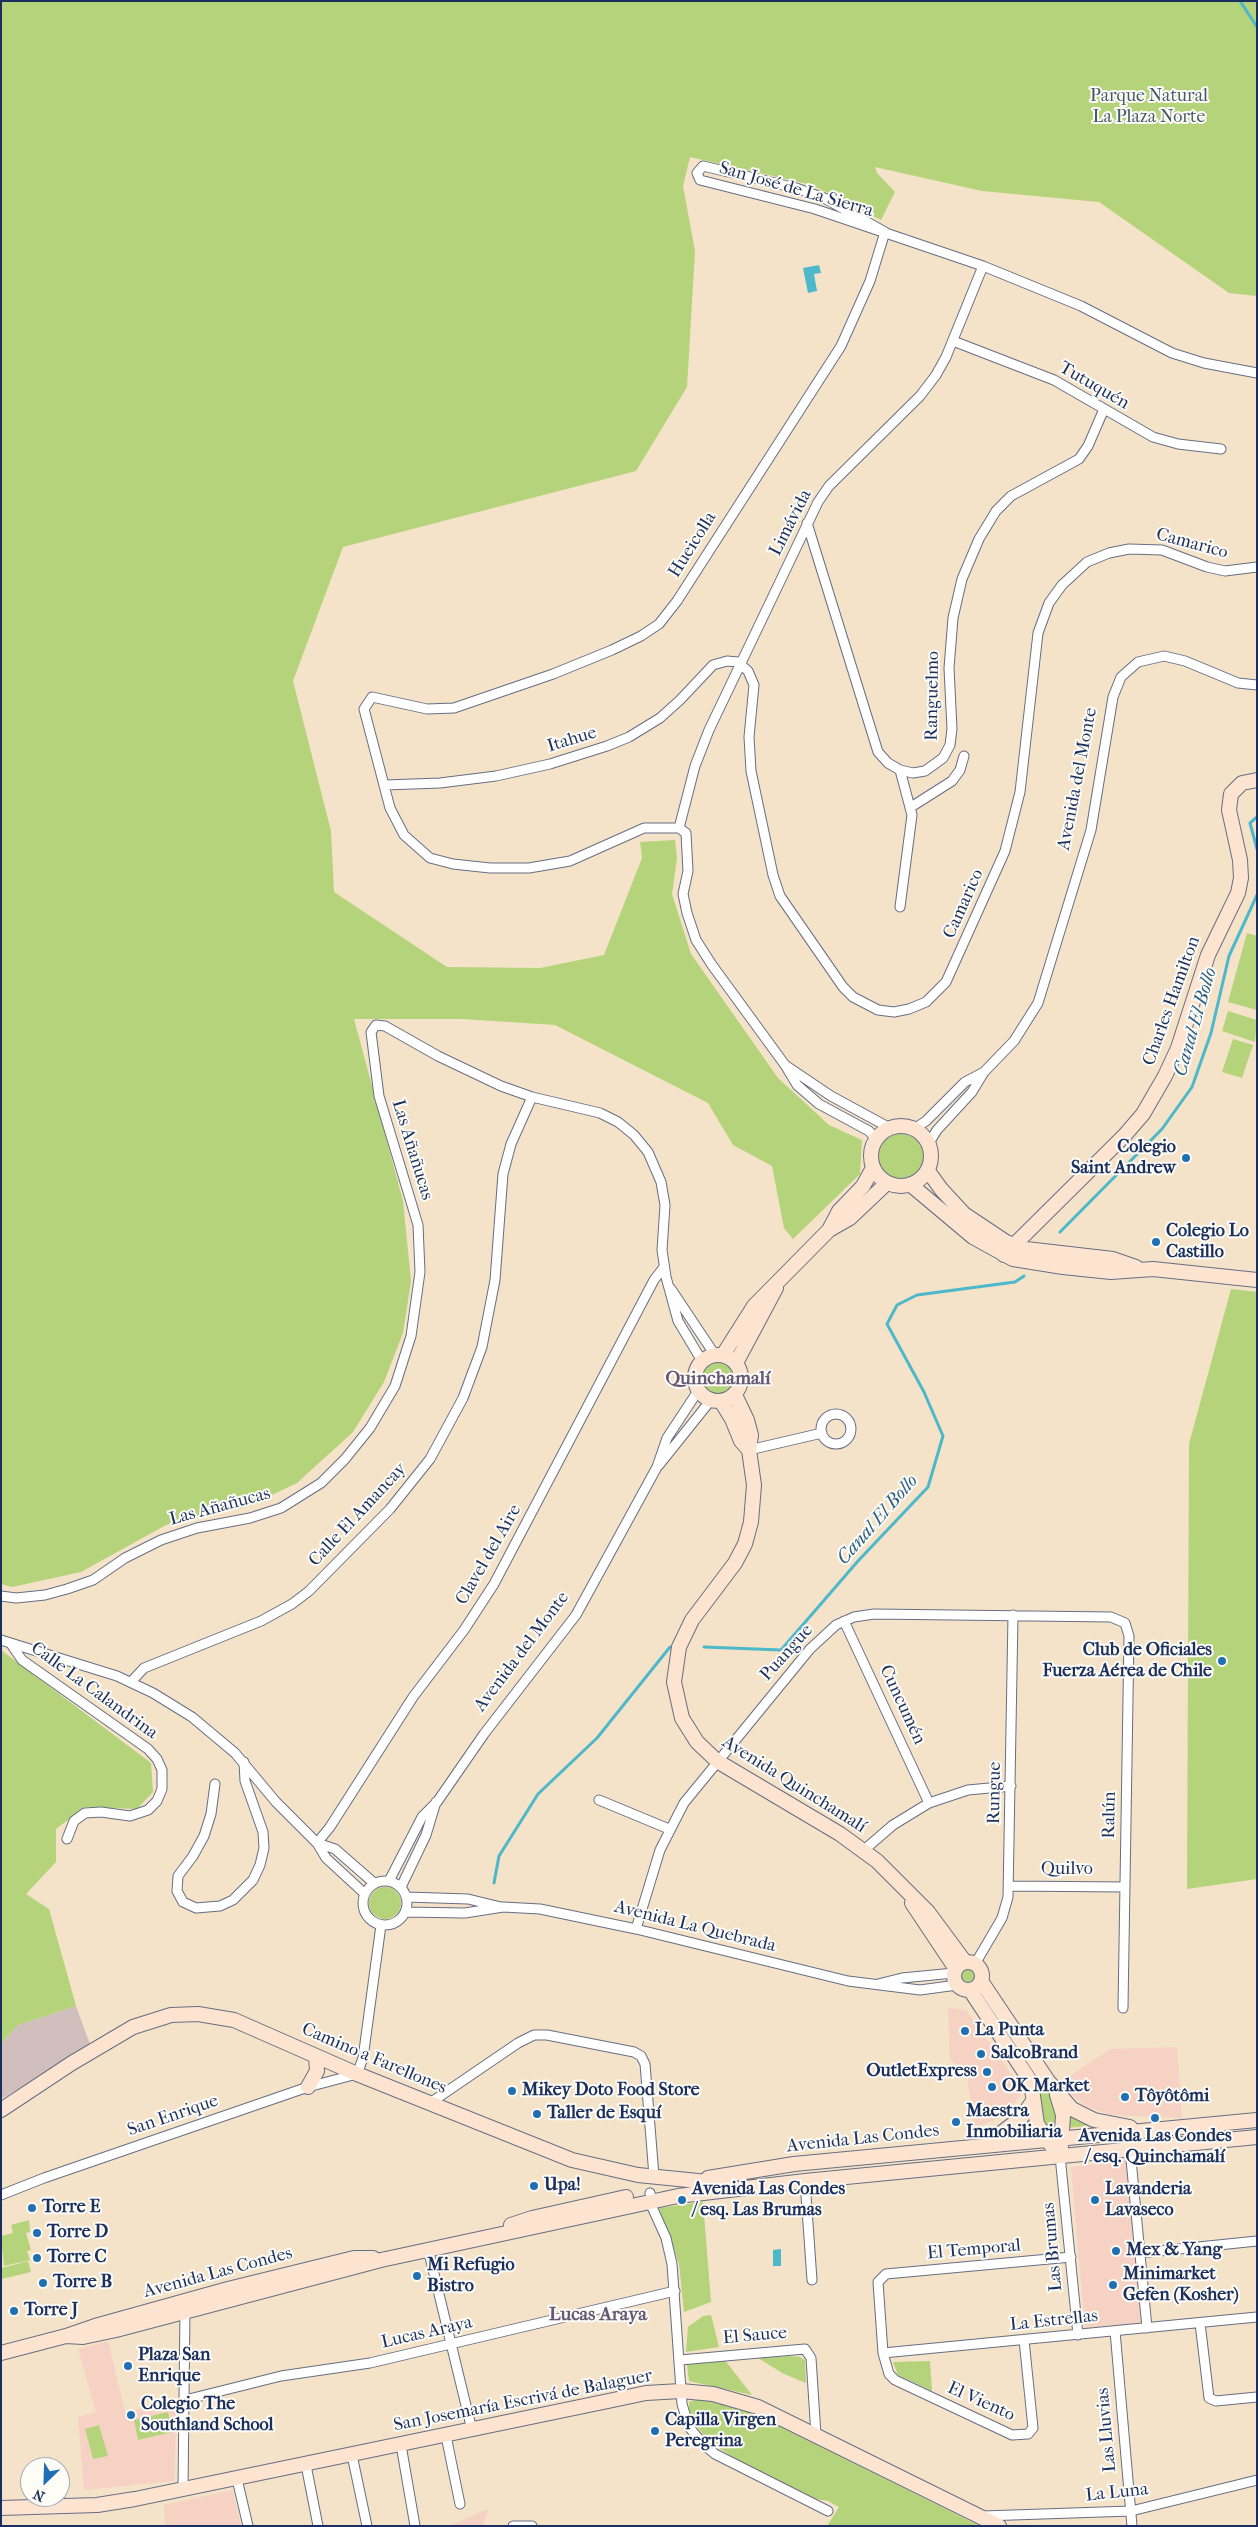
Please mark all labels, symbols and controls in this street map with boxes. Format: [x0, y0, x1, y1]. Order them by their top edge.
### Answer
park label: Parque Natural La Plaza Norte [1090, 86, 1208, 128]
street label: San José de La Sierra [716, 158, 876, 222]
street label: Tutuquén [1055, 357, 1133, 415]
street label: Limávida [765, 486, 817, 560]
street label: Hueicolla [664, 508, 722, 582]
street label: Camarico [1154, 524, 1230, 564]
street label: Ranguelmo [921, 651, 945, 741]
street label: Avenida del Monte [1054, 706, 1102, 852]
street label: Itahue [545, 722, 599, 758]
street label: Camarico [939, 866, 989, 942]
street label: Charles Hamilton [1139, 933, 1205, 1069]
water label: Canal El Bollo [1170, 965, 1222, 1079]
street label: Las Añañucas [387, 1097, 437, 1203]
place label: Colegio Saint Andrew [1071, 1137, 1176, 1180]
marker: Colegio Saint Andrew [1180, 1152, 1192, 1164]
place label: Colegio Lo Castillo [1166, 1221, 1249, 1264]
marker: Colegio Lo Castillo [1150, 1236, 1162, 1248]
district label: Quinchamalí [665, 1368, 771, 1390]
street label: Calle El Amancay [304, 1459, 412, 1571]
water label: Canal El Bollo [833, 1470, 923, 1570]
street label: Las Añañucas [167, 1483, 273, 1531]
street label: Clavel del Aire [452, 1501, 526, 1609]
street label: Avenida del Monte [470, 1588, 574, 1716]
street label: Puangue [756, 1620, 818, 1686]
street label: Calle La Calandrina [26, 1638, 162, 1744]
place label: Club de Oficiales Fuerza Aérea de Chile [1042, 1640, 1212, 1682]
marker: Club de Oficiales Fuerza Aérea de Chile [1216, 1655, 1228, 1667]
street label: Cuncumén [874, 1662, 930, 1748]
street label: Avenida Quinchamalí [718, 1732, 870, 1838]
street label: Rungue [984, 1762, 1006, 1824]
street label: Ralún [1099, 1791, 1121, 1839]
street label: Quilvo [1041, 1859, 1093, 1881]
street label: Avenida La Quebrada [612, 1896, 778, 1958]
street label: Camino a Farellones [298, 2019, 450, 2099]
place label: La Punta [975, 2020, 1044, 2042]
marker: La Punta [959, 2025, 971, 2037]
place label: SalcoBrand [991, 2043, 1078, 2065]
marker: SalcoBrand [975, 2048, 987, 2060]
place label: OutletExpress [866, 2061, 977, 2083]
marker: OutletExpress [981, 2066, 993, 2078]
place label: OK Market [1002, 2076, 1090, 2098]
place label: Mikey Doto Food Store [522, 2080, 700, 2102]
marker: OK Market [986, 2081, 998, 2093]
marker: Mikey Doto Food Store [506, 2085, 518, 2097]
place label: Tôyôtômi [1135, 2086, 1209, 2108]
street label: San Enrique [125, 2090, 221, 2142]
marker: Tôyôtômi [1119, 2091, 1131, 2103]
place label: Maestra Inmobiliaria [966, 2101, 1062, 2144]
place label: Taller de Esquí [547, 2103, 661, 2125]
marker: Taller de Esquí [531, 2108, 543, 2120]
marker: Avenida Las Condes / esq. Quinchamalí [1149, 2112, 1161, 2124]
marker: Maestra Inmobiliaria [950, 2116, 962, 2128]
street label: Avenida Las Condes [786, 2120, 940, 2158]
place label: Avenida Las Condes / esq. Quinchamalí [1078, 2126, 1232, 2168]
place label: Upa! [544, 2175, 581, 2197]
place label: Avenida Las Condes / esq. Las Brumas [692, 2179, 845, 2222]
place label: Lavanderia Lavaseco [1105, 2179, 1191, 2222]
marker: Upa! [528, 2180, 540, 2192]
marker: Avenida Las Condes / esq. Las Brumas [676, 2194, 688, 2206]
marker: Lavanderia Lavaseco [1089, 2194, 1101, 2206]
place label: Torre E [42, 2197, 100, 2219]
marker: Torre E [26, 2202, 38, 2214]
street label: Las Brumas [1038, 2202, 1068, 2292]
place label: Torre D [47, 2222, 108, 2244]
marker: Torre D [31, 2227, 43, 2239]
street label: El Temporal [926, 2235, 1022, 2265]
place label: Mex & Yang [1126, 2240, 1222, 2262]
street label: Avenida Las Condes [141, 2243, 295, 2303]
marker: Mex & Yang [1110, 2245, 1122, 2257]
place label: Torre C [47, 2247, 107, 2269]
marker: Torre C [31, 2252, 43, 2264]
place label: Mi Refugio Bistro [427, 2255, 515, 2298]
place label: Minimarket Gefen (Kosher) [1123, 2264, 1239, 2306]
marker: Mi Refugio Bistro [411, 2270, 423, 2282]
place label: Torre B [53, 2272, 112, 2294]
marker: Torre B [37, 2277, 49, 2289]
marker: Minimarket Gefen (Kosher) [1107, 2279, 1119, 2291]
place label: Torre J [24, 2300, 78, 2322]
district label: Lucas Araya [549, 2304, 647, 2326]
marker: Torre J [8, 2305, 20, 2317]
street label: La Estrellas [1009, 2306, 1099, 2336]
street label: Lucas Araya [379, 2312, 475, 2354]
street label: El Sauce [722, 2322, 788, 2350]
place label: Plaza San Enrique [138, 2345, 210, 2388]
marker: Plaza San Enrique [122, 2360, 134, 2372]
street label: San Josemaría Escrivá de Balaguer [392, 2365, 654, 2437]
street label: El Viento [944, 2378, 1018, 2426]
street label: Las Lluvias [1093, 2387, 1121, 2473]
place label: Colegio The Southland School [141, 2394, 274, 2436]
marker: Colegio The Southland School [125, 2409, 137, 2421]
place label: Capilla Virgen Peregrina [665, 2410, 776, 2452]
marker: Capilla Virgen Peregrina [649, 2425, 661, 2437]
north arrow [20, 2457, 70, 2507]
street label: La Luna [1085, 2479, 1149, 2507]
text: N [31, 2485, 47, 2505]

